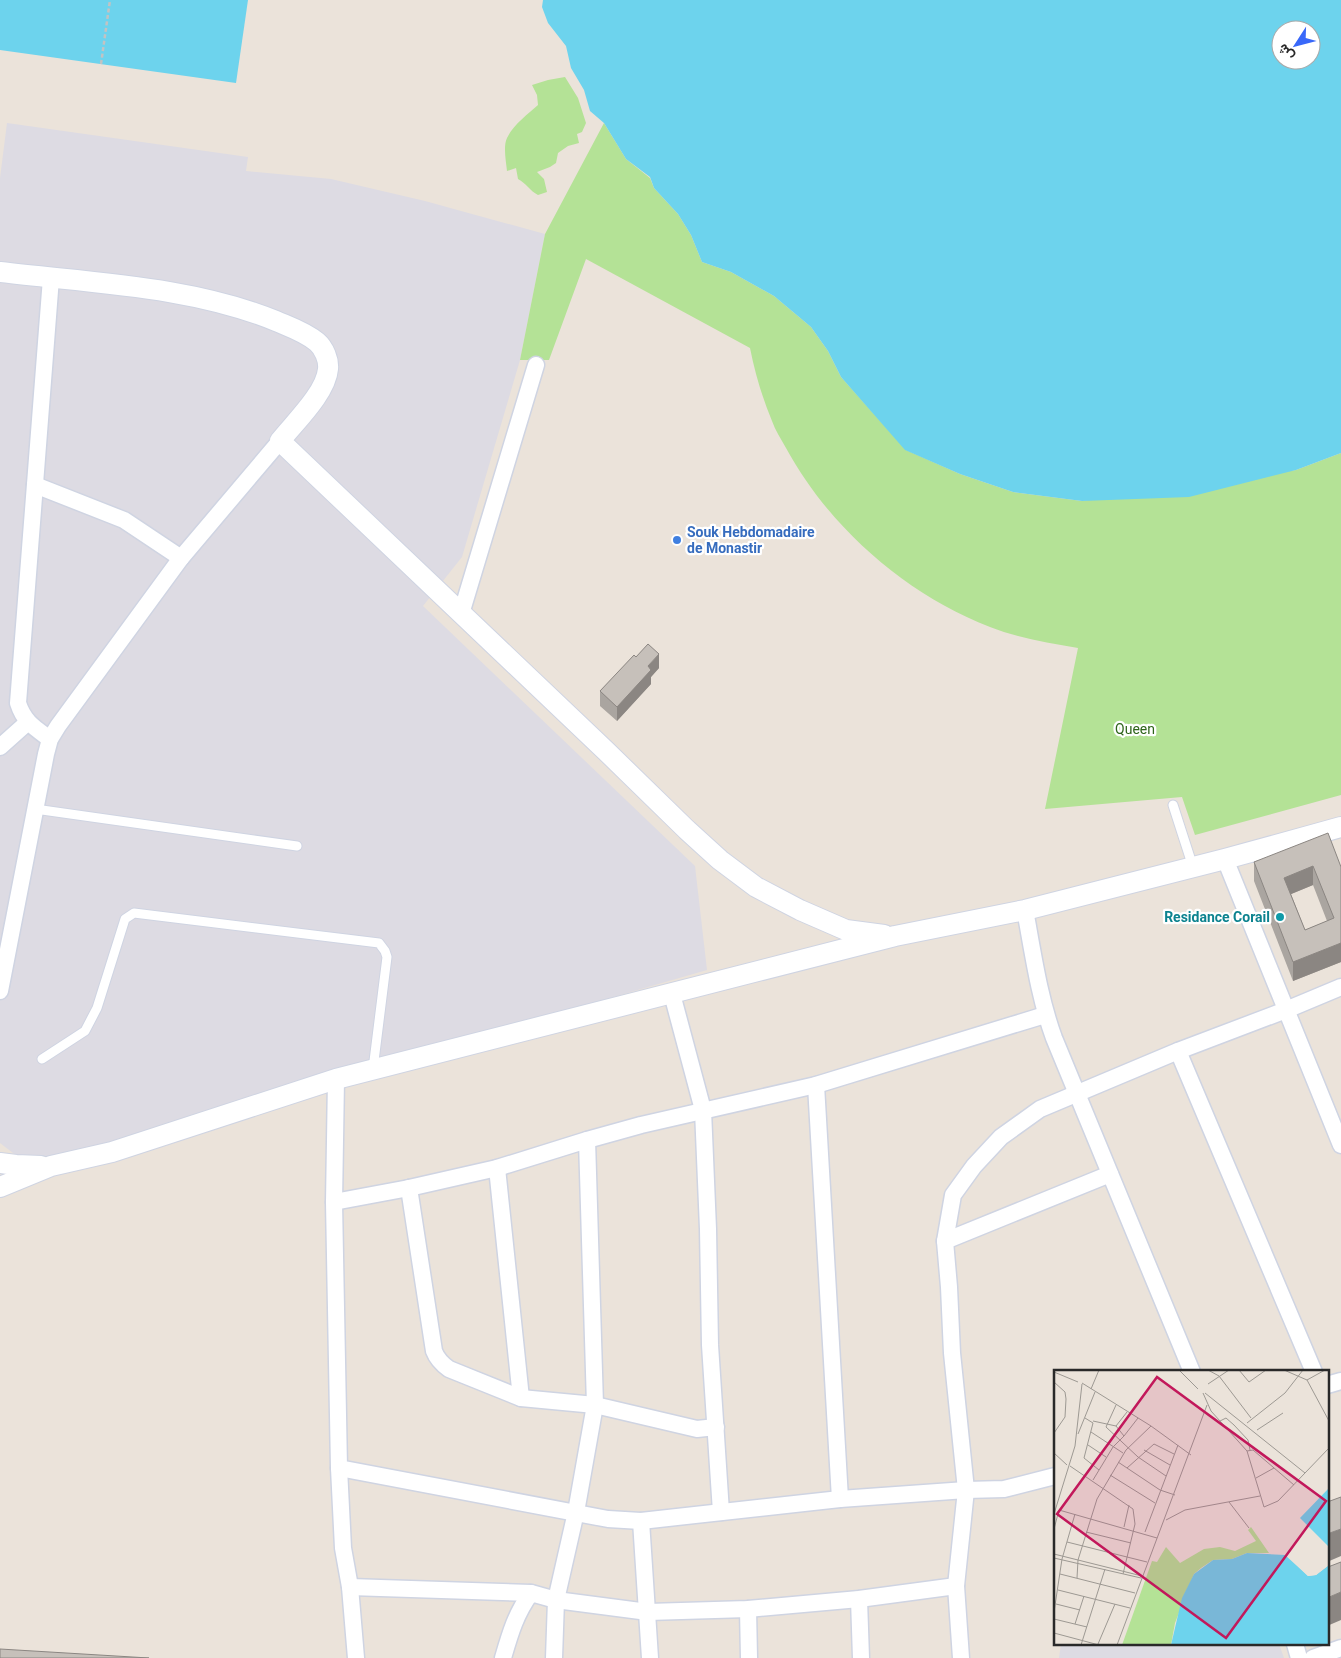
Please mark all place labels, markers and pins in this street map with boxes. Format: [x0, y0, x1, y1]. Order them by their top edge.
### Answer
place label: Souk Hebdomadaire de Monastir [687, 524, 815, 556]
marker: Souk Hebdomadaire de Monastir [671, 534, 683, 546]
place label: Residance Corail [1164, 909, 1270, 925]
marker: Residance Corail [1274, 911, 1286, 923]

